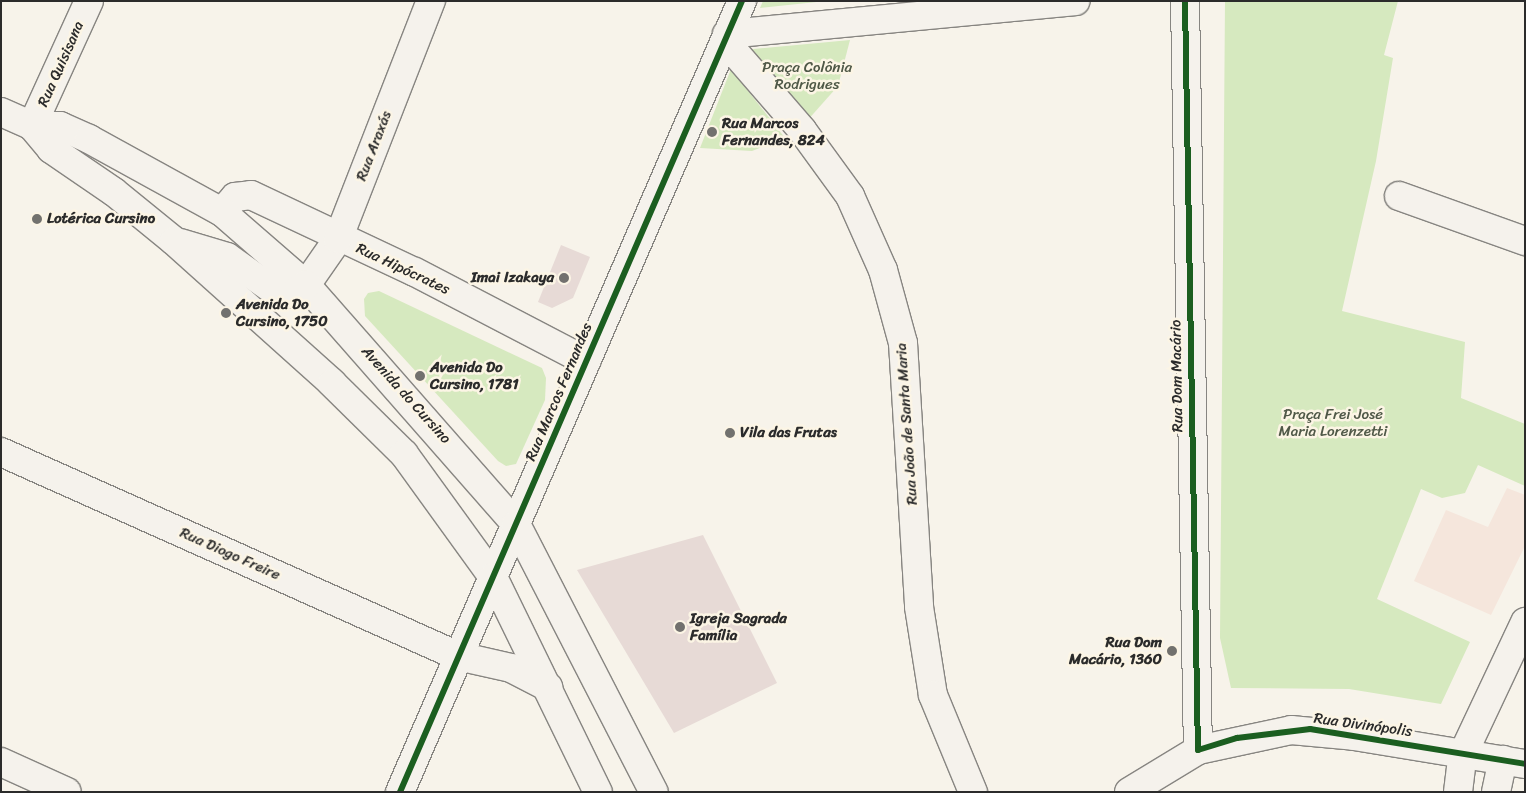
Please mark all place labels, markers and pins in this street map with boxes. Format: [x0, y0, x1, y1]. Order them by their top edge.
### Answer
place label: Rua Marcos Fernandes, 824 [722, 114, 825, 149]
marker: Rua Marcos Fernandes, 824 [706, 126, 718, 138]
place label: Lotérica Cursino [47, 210, 155, 228]
marker: Lotérica Cursino [31, 213, 43, 225]
place label: Imai Izakaya [470, 269, 554, 287]
marker: Imai Izakaya [558, 272, 570, 284]
place label: Avenida Do Cursino, 1750 [236, 295, 328, 330]
marker: Avenida Do Cursino, 1750 [220, 307, 232, 319]
place label: Avenida Do Cursino, 1781 [430, 358, 519, 393]
marker: Avenida Do Cursino, 1781 [414, 370, 426, 382]
place label: Vila das Frutas [740, 424, 838, 442]
marker: Vila das Frutas [724, 427, 736, 439]
place label: Igreja Sagrada Família [690, 609, 787, 644]
marker: Igreja Sagrada Família [674, 621, 686, 633]
place label: Rua Dom Macário, 1360 [1069, 633, 1162, 668]
marker: Rua Dom Macário, 1360 [1166, 645, 1178, 657]

